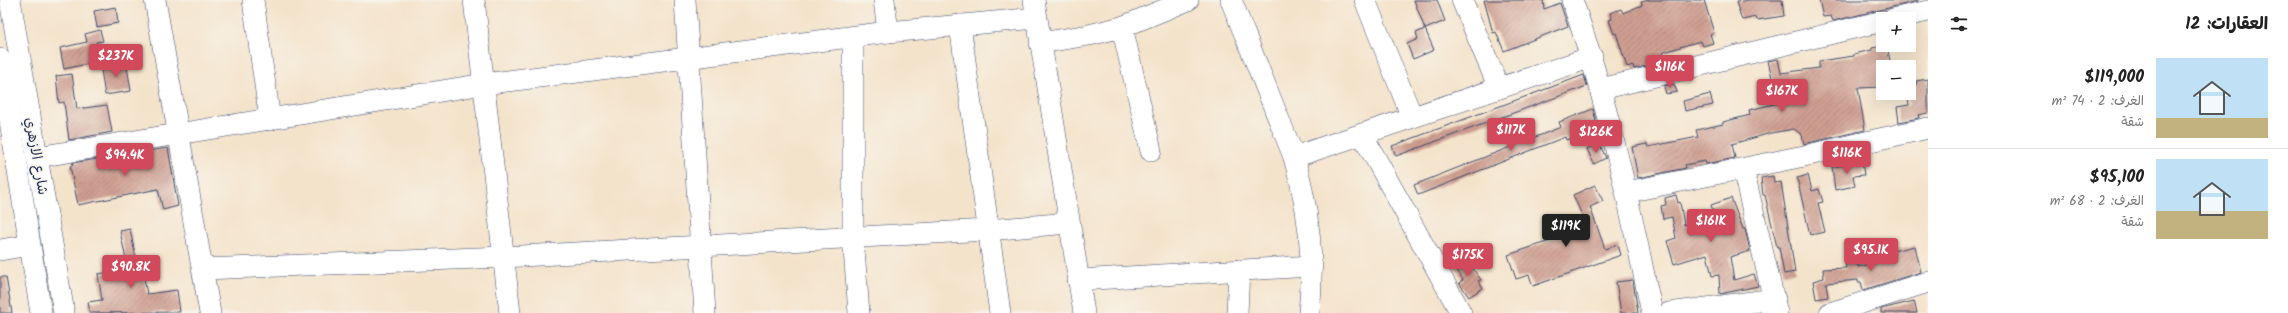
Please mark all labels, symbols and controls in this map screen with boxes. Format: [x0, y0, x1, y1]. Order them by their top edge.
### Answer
text: العقارات: 12 [2185, 11, 2268, 38]
map controls [1876, 12, 1916, 100]
button: + [1876, 12, 1916, 52]
icon: filters [1948, 13, 1970, 35]
pin: $237K [88, 44, 144, 78]
text: $237K [98, 46, 134, 67]
pin: $116K [1642, 55, 1698, 89]
text: $116K [1655, 57, 1685, 78]
button: − [1876, 60, 1916, 100]
text: $119,000 [2084, 64, 2144, 91]
icon: home [2188, 74, 2236, 122]
pin: $167K [1754, 79, 1810, 113]
text: $167K [1766, 81, 1798, 102]
text: الغرف: 2 · 74 m² [2052, 91, 2144, 112]
text: شقة [2121, 112, 2144, 133]
street label: شارع الازهري [18, 116, 54, 197]
pin: $117K [1483, 118, 1539, 152]
text: $117K [1496, 120, 1526, 141]
pin: $126K [1568, 120, 1624, 154]
text: $126K [1579, 122, 1613, 143]
pin: $116K [1819, 141, 1875, 175]
pin: $94.4K [92, 143, 158, 177]
text: $116K [1832, 143, 1862, 164]
text: $94.4K [105, 145, 145, 166]
text: $95,100 [2090, 164, 2144, 191]
icon: home [2188, 175, 2236, 223]
text: الغرف: 2 · 68 m² [2050, 191, 2144, 212]
pin: $161K [1683, 209, 1739, 243]
text: $161K [1696, 211, 1726, 232]
text: شقة [2121, 212, 2144, 233]
pin: $119K [1538, 214, 1594, 248]
text: $119K [1551, 216, 1581, 237]
pin: $95.1K [1838, 238, 1904, 272]
text: $95.1K [1853, 240, 1889, 261]
pin: $175K [1440, 243, 1496, 277]
text: $175K [1452, 245, 1484, 266]
pin: $90.8K [98, 255, 164, 289]
text: $90.8K [111, 257, 151, 278]

